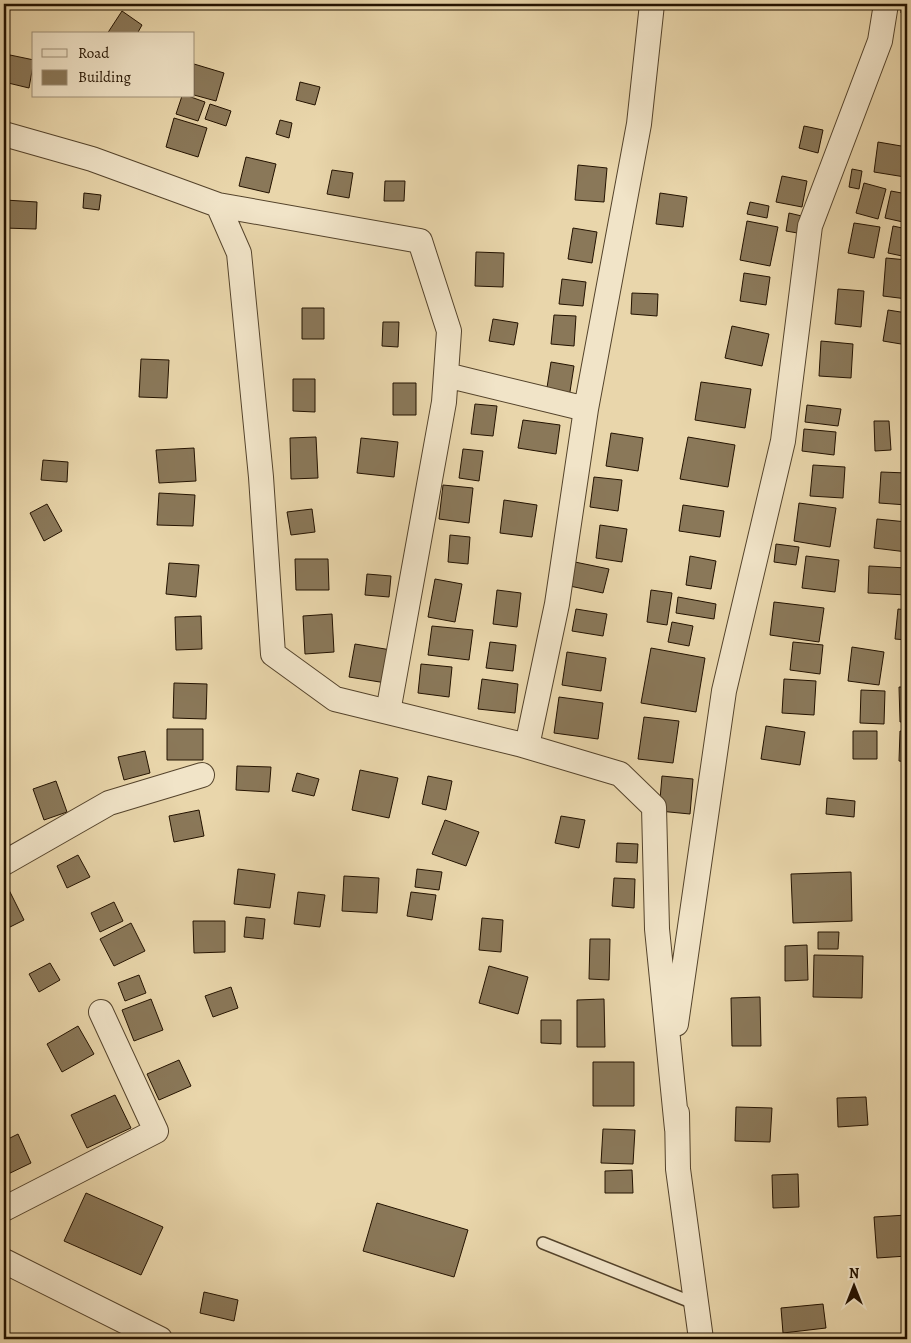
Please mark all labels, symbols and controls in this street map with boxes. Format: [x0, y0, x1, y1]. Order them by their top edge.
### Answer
legend [32, 32, 195, 98]
text: Road [78, 43, 110, 63]
text: Building [78, 67, 131, 87]
north arrow [828, 1260, 878, 1310]
text: N [849, 1264, 859, 1283]

